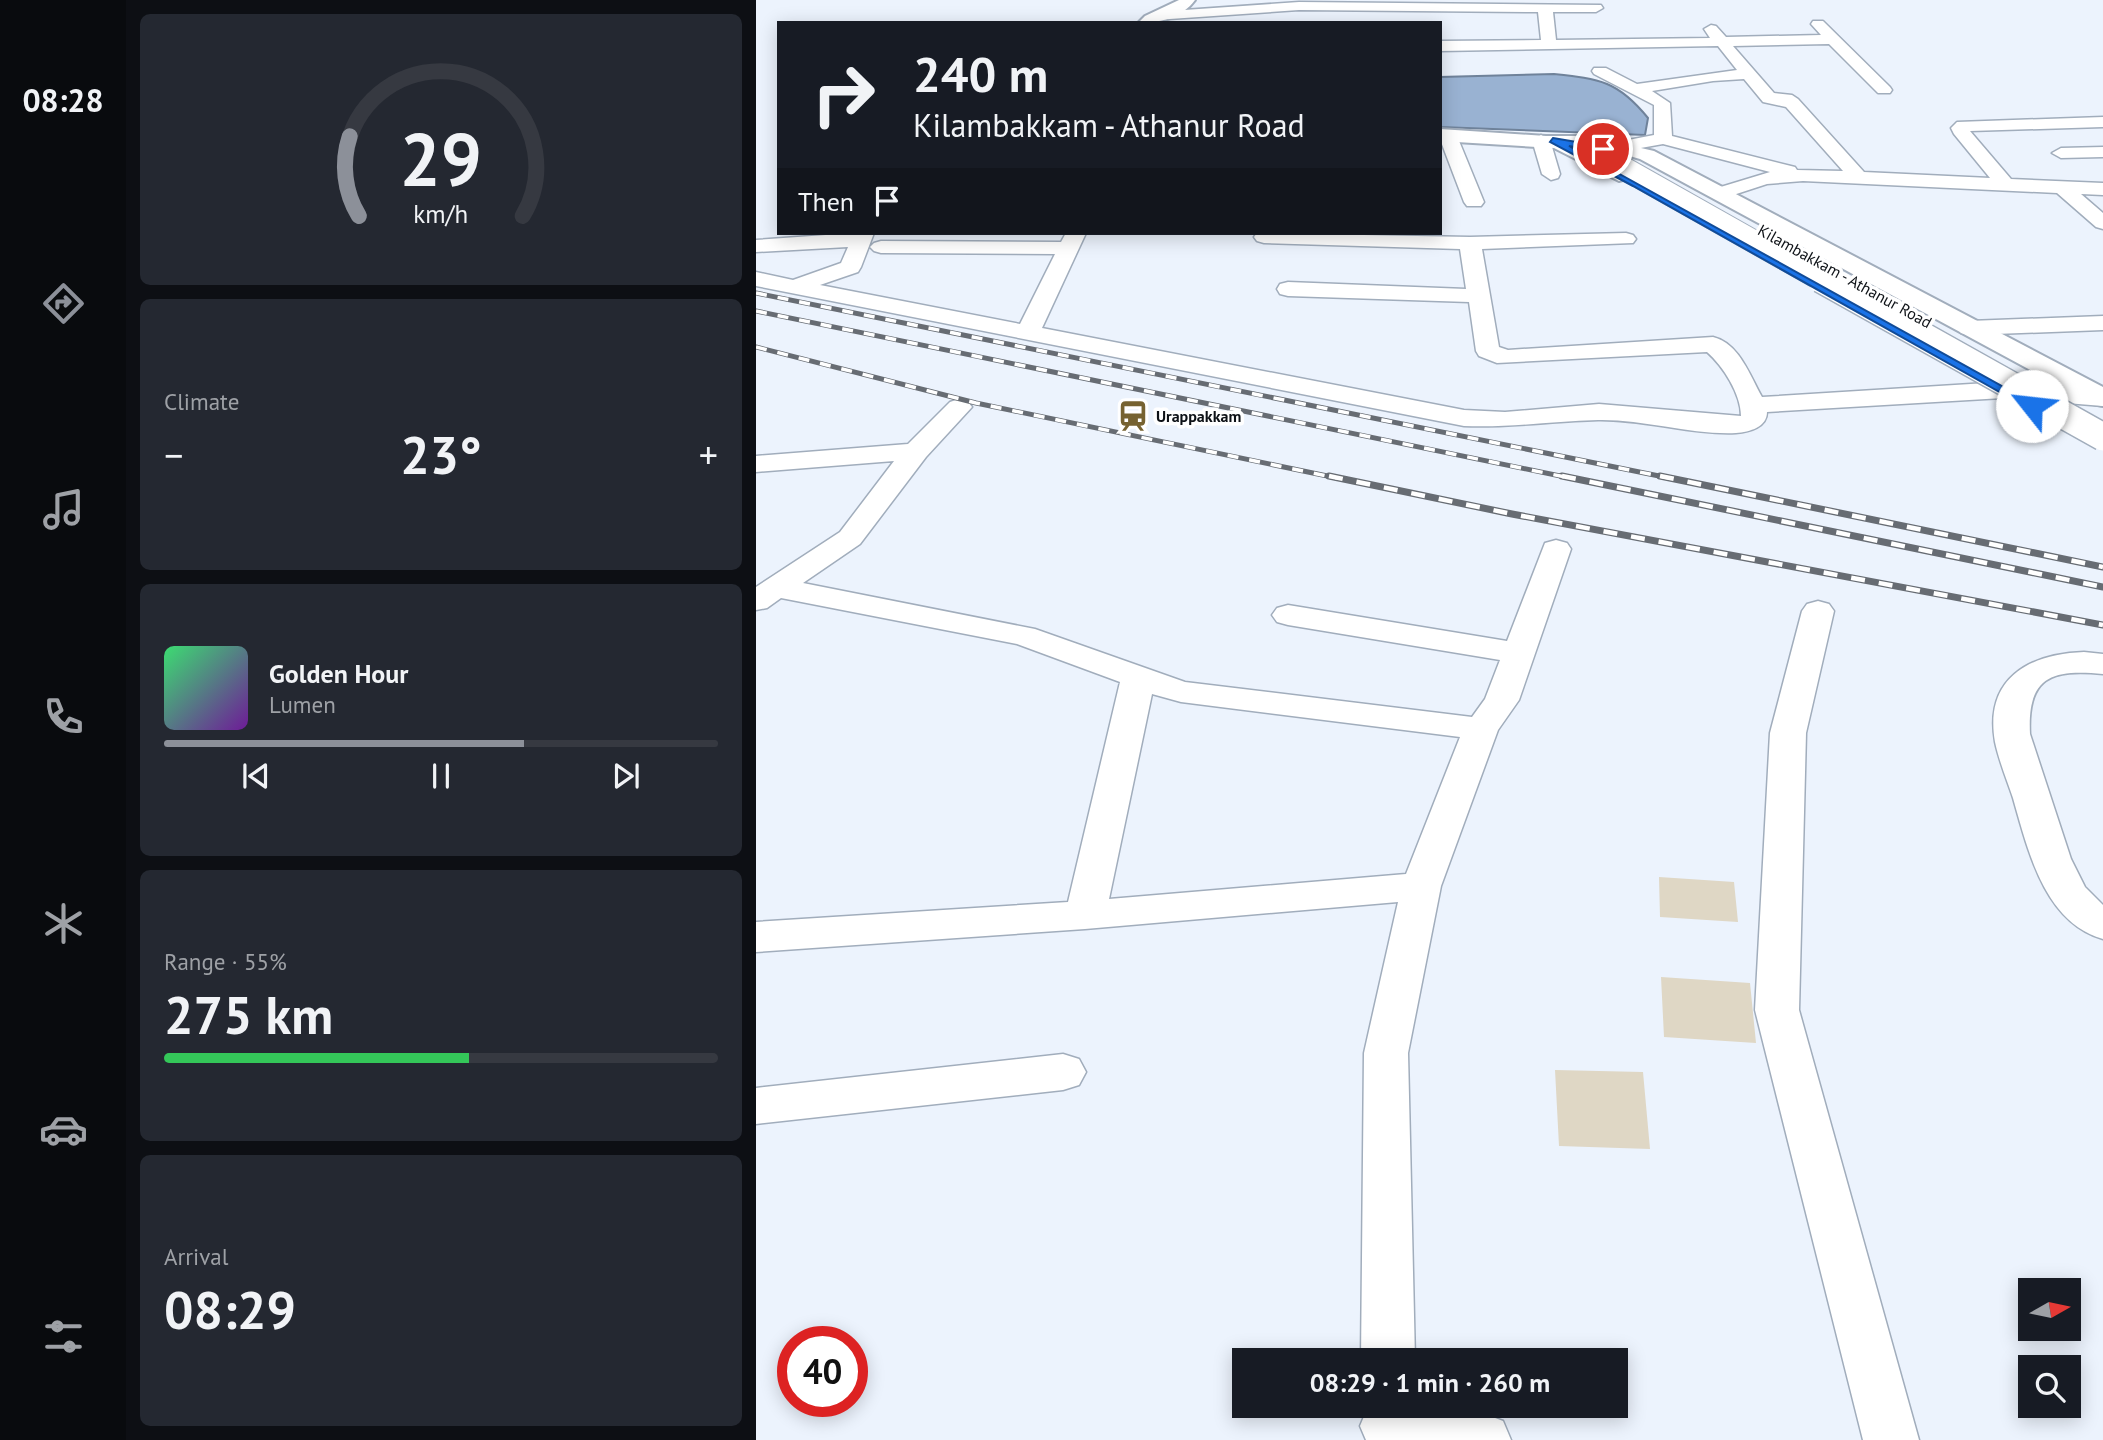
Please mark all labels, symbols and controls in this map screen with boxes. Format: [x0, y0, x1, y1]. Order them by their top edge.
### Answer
text: 240 m [913, 42, 1048, 106]
icon: right [798, 49, 889, 140]
text: 08:28 [22, 79, 104, 121]
text: Kilambakkam - Athanur Road [913, 104, 1305, 146]
text: 29 [400, 112, 482, 206]
pin [1573, 119, 1633, 179]
icon: arrive [1584, 130, 1622, 168]
icon: arrive [868, 182, 906, 220]
text: Then [798, 185, 854, 218]
text: km/h [414, 197, 468, 229]
street label: Kilambakkam - Athanur Road [1754, 220, 1936, 332]
icon: directions [39, 279, 88, 328]
position arrow [1995, 369, 2069, 443]
text: Climate [164, 387, 239, 416]
station icon: Urappakkam [1116, 399, 1150, 433]
place label: Urappakkam [1156, 406, 1241, 426]
text: 23° [400, 421, 482, 488]
text: − [164, 430, 183, 479]
text: + [699, 430, 718, 479]
icon: music [39, 485, 88, 534]
text: Golden Hour [269, 657, 408, 690]
text: Lumen [269, 690, 336, 719]
icon: phone [39, 692, 88, 741]
icon: previous [237, 757, 275, 795]
icon: pause [422, 757, 460, 795]
icon: next [607, 757, 645, 795]
icon: climate [39, 899, 88, 948]
text: Range · 55% [164, 947, 287, 976]
text: 275 km [164, 981, 333, 1048]
icon: car [39, 1105, 88, 1154]
text: Arrival [164, 1242, 228, 1271]
text: 08:29 [164, 1276, 296, 1343]
north arrow [2018, 1278, 2081, 1340]
map controls [2018, 1278, 2081, 1418]
icon: filters [39, 1312, 88, 1361]
speed limit sign: 40 [777, 1326, 868, 1417]
button: search [2018, 1355, 2081, 1418]
text: 08:29 · 1 min · 260 m [1310, 1366, 1550, 1399]

